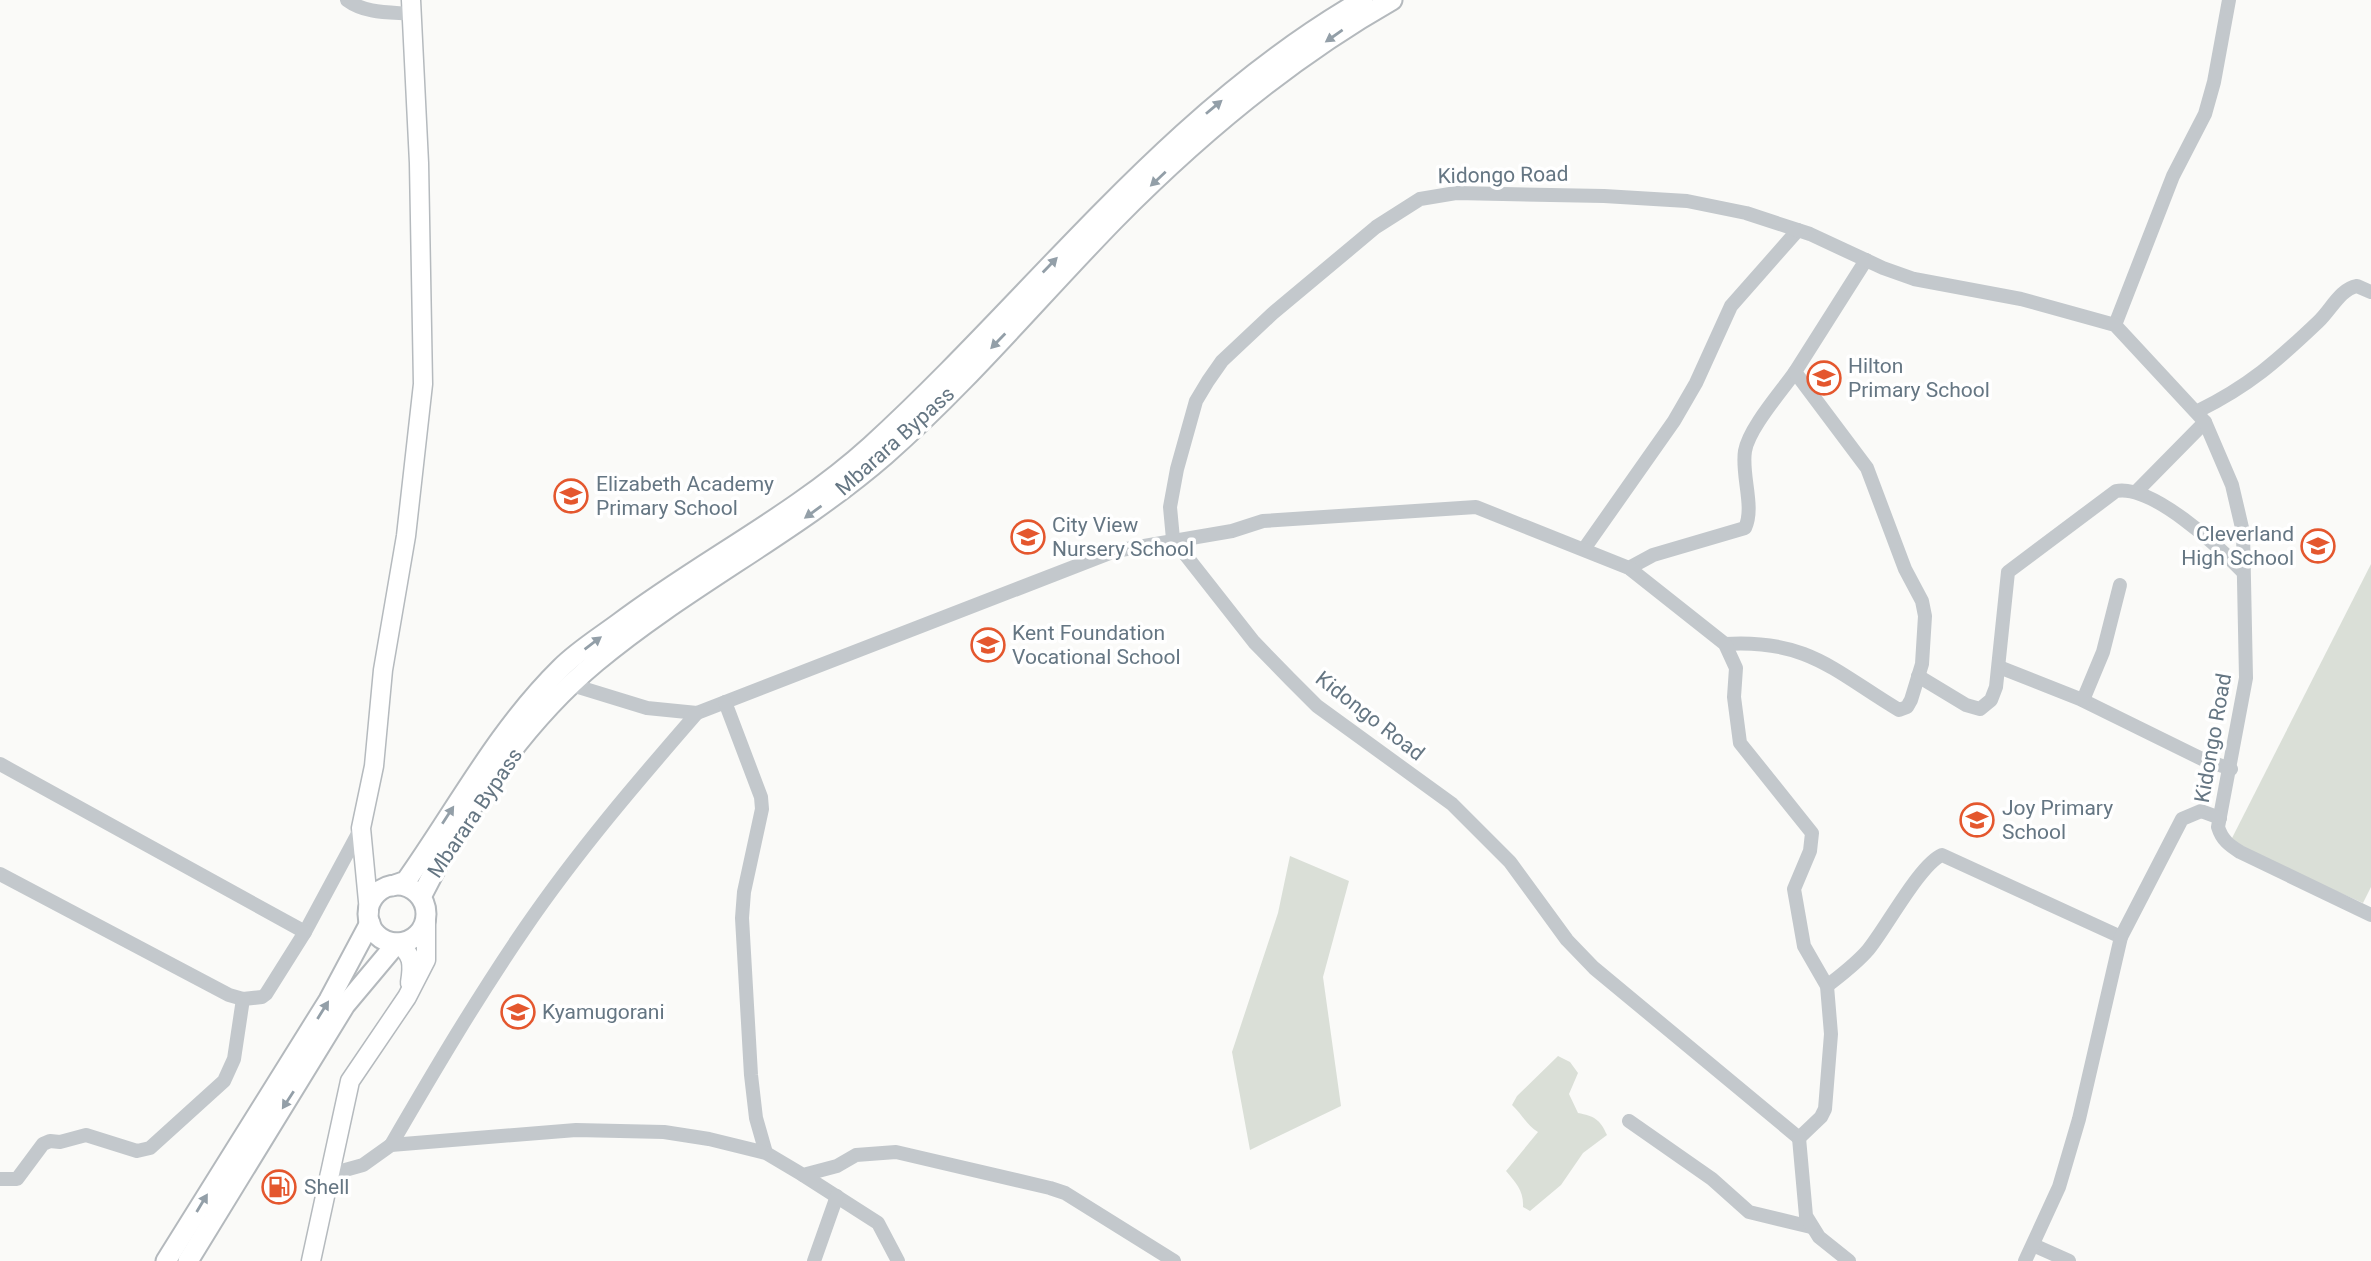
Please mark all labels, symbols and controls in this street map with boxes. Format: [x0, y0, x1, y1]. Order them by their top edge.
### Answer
one-way arrow [1325, 29, 1343, 43]
one-way arrow [1205, 100, 1222, 115]
street label: Kidongo Road [1437, 162, 1569, 188]
one-way arrow [1150, 171, 1167, 187]
one-way arrow [1041, 256, 1058, 273]
one-way arrow [990, 333, 1007, 350]
place label: Hilton Primary School [1848, 354, 1990, 402]
school or university icon: Hilton Primary School [1805, 359, 1843, 397]
street label: Mbarara Bypass [831, 382, 959, 500]
place label: Elizabeth Academy Primary School [596, 472, 774, 520]
school or university icon: Elizabeth Academy Primary School [552, 477, 590, 515]
one-way arrow [804, 504, 822, 518]
place label: City View Nursery School [1052, 513, 1194, 561]
school or university icon: City View Nursery School [1009, 518, 1047, 556]
place label: Cleverland High School [2181, 522, 2294, 570]
school or university icon: Cleverland High School [2299, 527, 2337, 565]
place label: Kent Foundation Vocational School [1012, 621, 1181, 669]
school or university icon: Kent Foundation Vocational School [969, 626, 1007, 664]
one-way arrow [584, 636, 602, 650]
street label: Kidongo Road [1311, 666, 1429, 766]
street label: Kidongo Road [2190, 671, 2236, 805]
street label: Mbarara Bypass [423, 744, 527, 882]
place label: Joy Primary School [2002, 796, 2113, 844]
school or university icon: Joy Primary School [1958, 801, 1996, 839]
one-way arrow [441, 805, 454, 825]
school or university icon: Kyamugorani [499, 993, 537, 1031]
place label: Kyamugorani [542, 1000, 665, 1024]
one-way arrow [316, 1001, 329, 1020]
one-way arrow [282, 1090, 295, 1109]
fuel station icon: Shell [260, 1168, 298, 1206]
place label: Shell [304, 1175, 349, 1199]
one-way arrow [196, 1193, 208, 1212]

